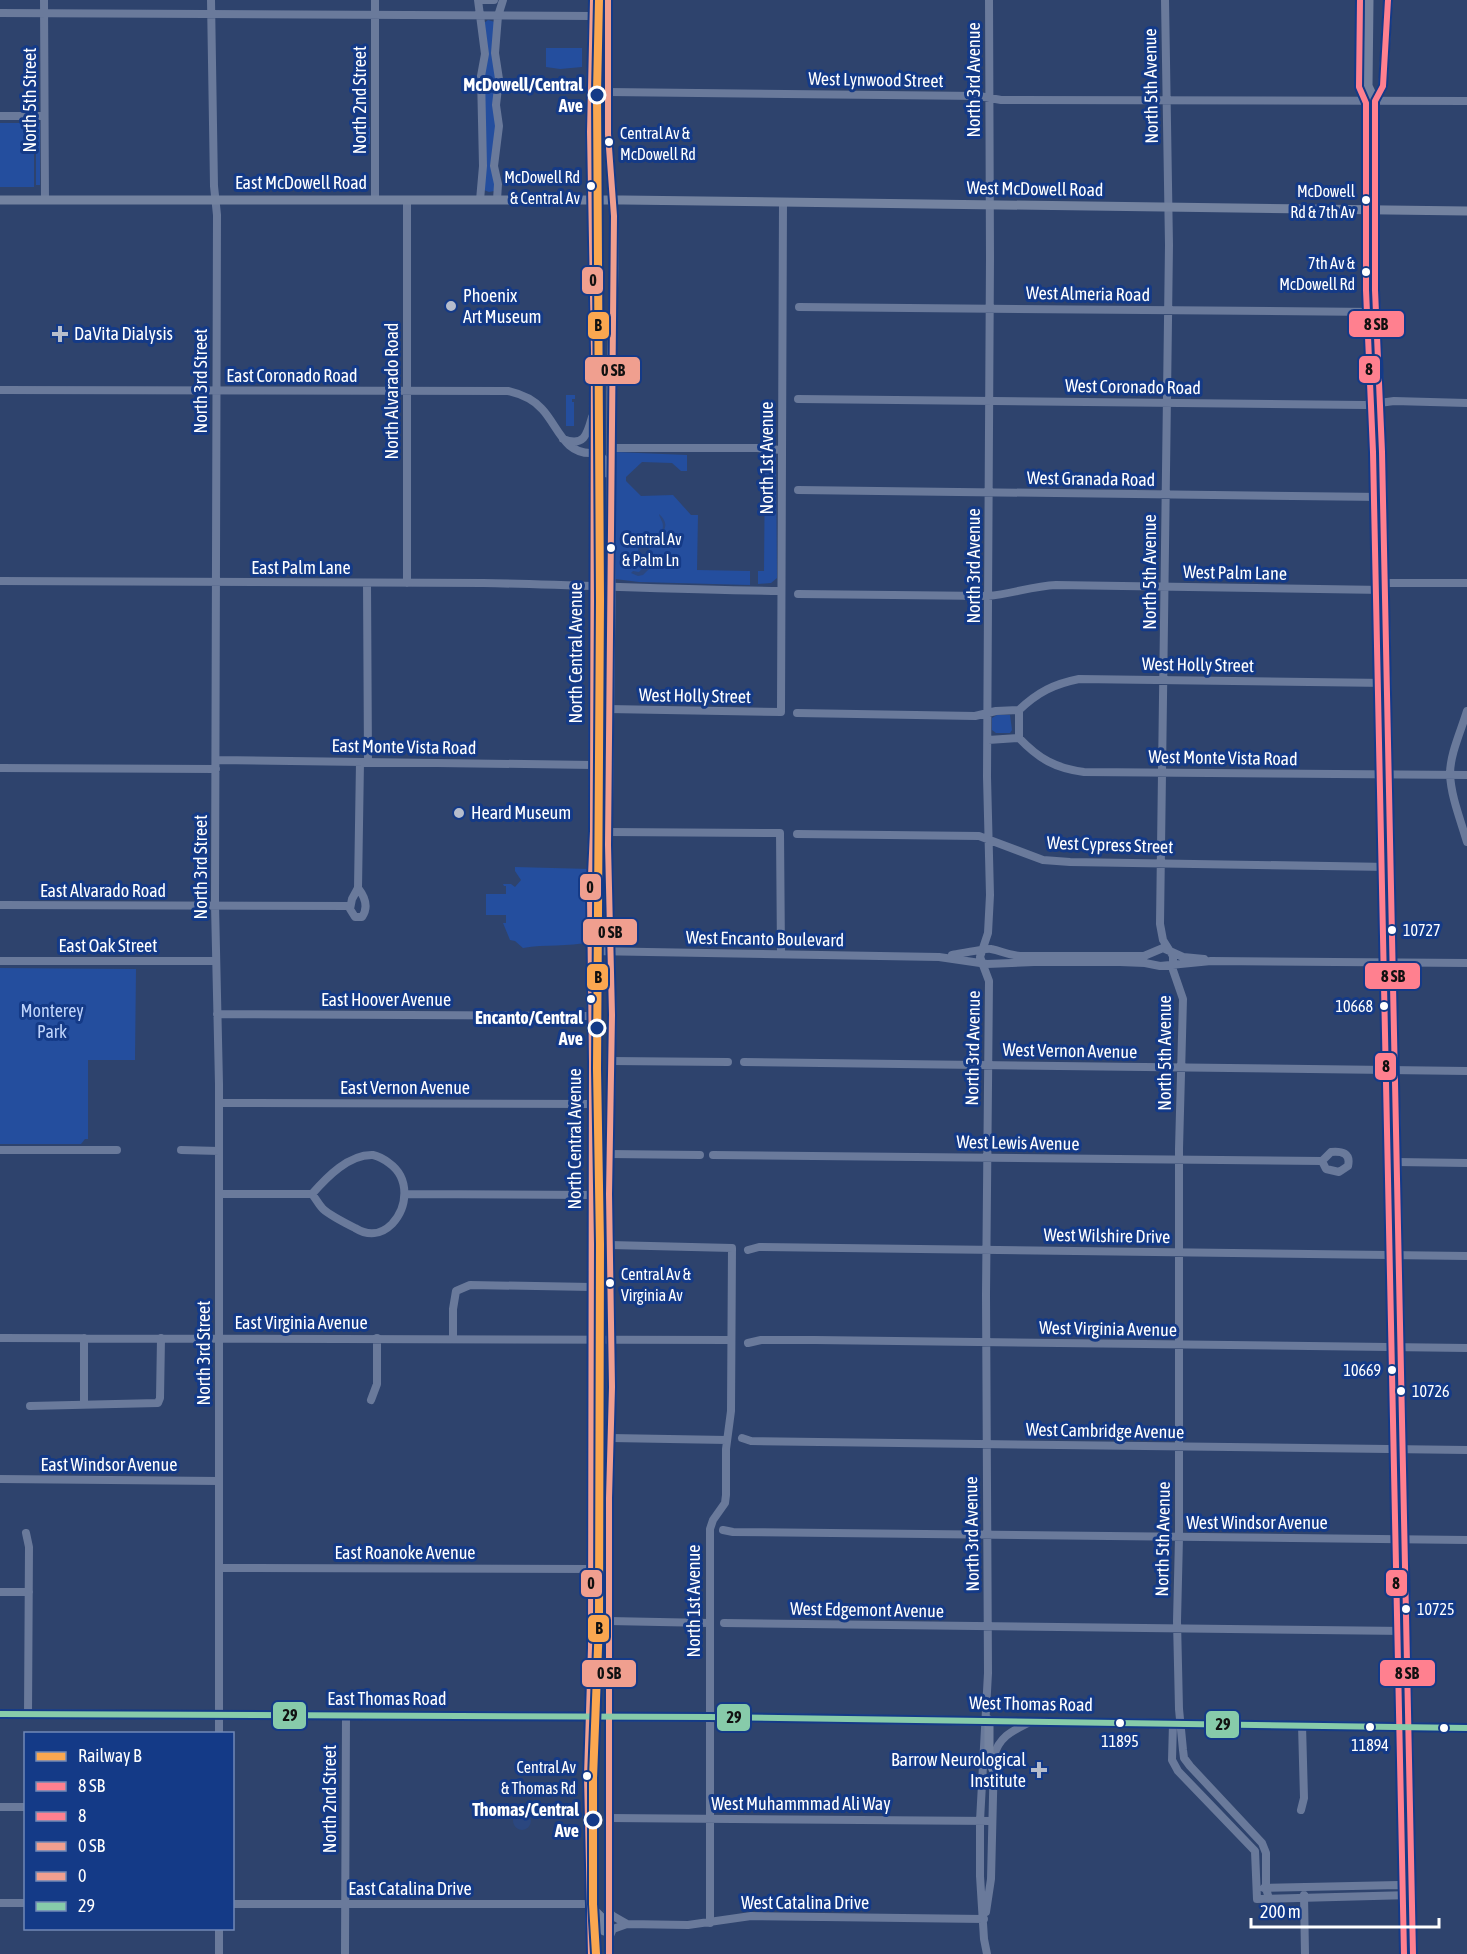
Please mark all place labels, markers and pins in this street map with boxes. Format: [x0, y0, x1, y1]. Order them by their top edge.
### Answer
place label: McDowell/Central Ave [463, 74, 583, 116]
marker: McDowell/Central Ave [588, 86, 606, 104]
place label: Central Av & McDowell Rd [620, 124, 696, 163]
marker: Central Av & McDowell Rd [603, 136, 615, 148]
place label: McDowell Rd & Central Av [504, 168, 580, 207]
marker: McDowell Rd & Central Av [585, 180, 597, 192]
place label: McDowell Rd & 7th Av [1290, 182, 1356, 221]
marker: McDowell Rd & 7th Av [1360, 194, 1372, 206]
place label: 7th Av & McDowell Rd [1279, 254, 1356, 293]
marker: 7th Av & McDowell Rd [1360, 266, 1372, 278]
place label: Phoenix Art Museum [463, 285, 542, 327]
marker: Phoenix Art Museum [444, 299, 458, 313]
place label: DaVita Dialysis [74, 323, 173, 344]
marker: DaVita Dialysis [51, 325, 69, 343]
place label: Central Av & Palm Ln [622, 530, 682, 569]
marker: Central Av & Palm Ln [605, 542, 617, 554]
place label: Heard Museum [471, 802, 571, 823]
marker: Heard Museum [452, 806, 466, 820]
place label: 10727 [1403, 921, 1441, 939]
marker: 10727 [1386, 924, 1398, 936]
unlabelled marker [585, 993, 597, 1005]
place label: 10668 [1335, 997, 1373, 1015]
marker: 10668 [1378, 1000, 1390, 1012]
place label: Encanto/Central Ave [475, 1007, 583, 1049]
marker: Encanto/Central Ave [588, 1019, 606, 1037]
place label: Central Av & Virginia Av [621, 1265, 692, 1305]
marker: Central Av & Virginia Av [604, 1277, 616, 1289]
place label: 10669 [1343, 1361, 1381, 1379]
marker: 10669 [1386, 1364, 1398, 1376]
place label: 10726 [1412, 1382, 1450, 1400]
marker: 10726 [1395, 1385, 1407, 1397]
place label: 10725 [1417, 1600, 1455, 1618]
marker: 10725 [1400, 1603, 1412, 1615]
marker: 11895 [1114, 1717, 1126, 1729]
marker: 11894 [1364, 1721, 1376, 1733]
unlabelled marker [1438, 1722, 1450, 1734]
place label: 11895 [1101, 1732, 1139, 1750]
place label: 11894 [1351, 1736, 1389, 1754]
place label: Barrow Neurological Institute [891, 1749, 1026, 1791]
place label: Central Av & Thomas Rd [501, 1758, 576, 1797]
marker: Barrow Neurological Institute [1030, 1761, 1048, 1779]
marker: Central Av & Thomas Rd [581, 1770, 593, 1782]
place label: Thomas/Central Ave [472, 1799, 579, 1841]
marker: Thomas/Central Ave [584, 1811, 602, 1829]

